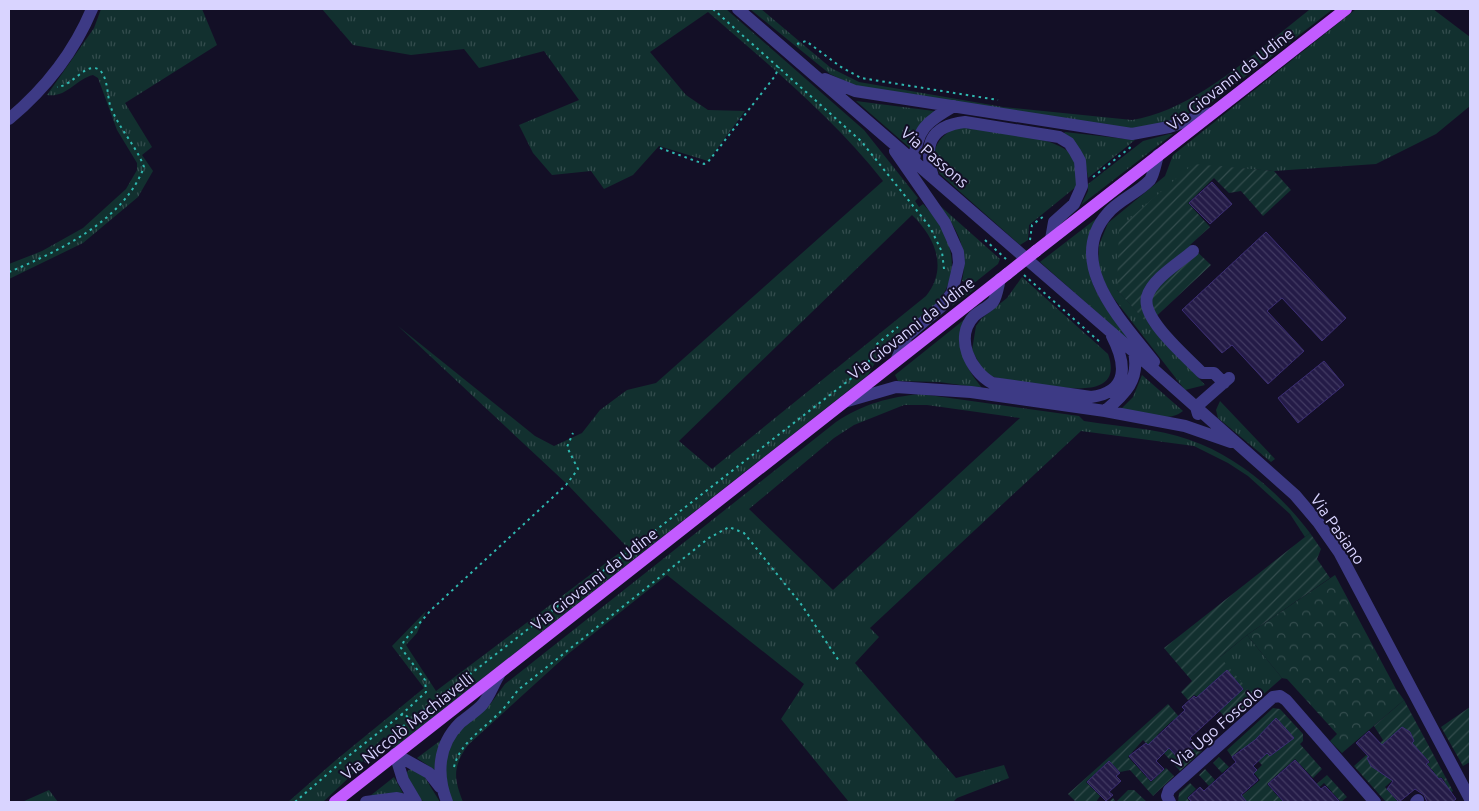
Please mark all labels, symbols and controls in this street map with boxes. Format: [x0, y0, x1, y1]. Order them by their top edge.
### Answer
street label: Via Giovanni da Udine [1163, 24, 1297, 134]
street label: Via Passons [898, 123, 972, 191]
street label: Via Giovanni da Udine [844, 273, 978, 383]
street label: Via Pasiano [1307, 490, 1369, 568]
street label: Via Giovanni da Udine [527, 524, 661, 634]
street label: Via Niccolò Machiavelli [337, 669, 477, 783]
street label: Via Ugo Foscolo [1168, 683, 1266, 771]

